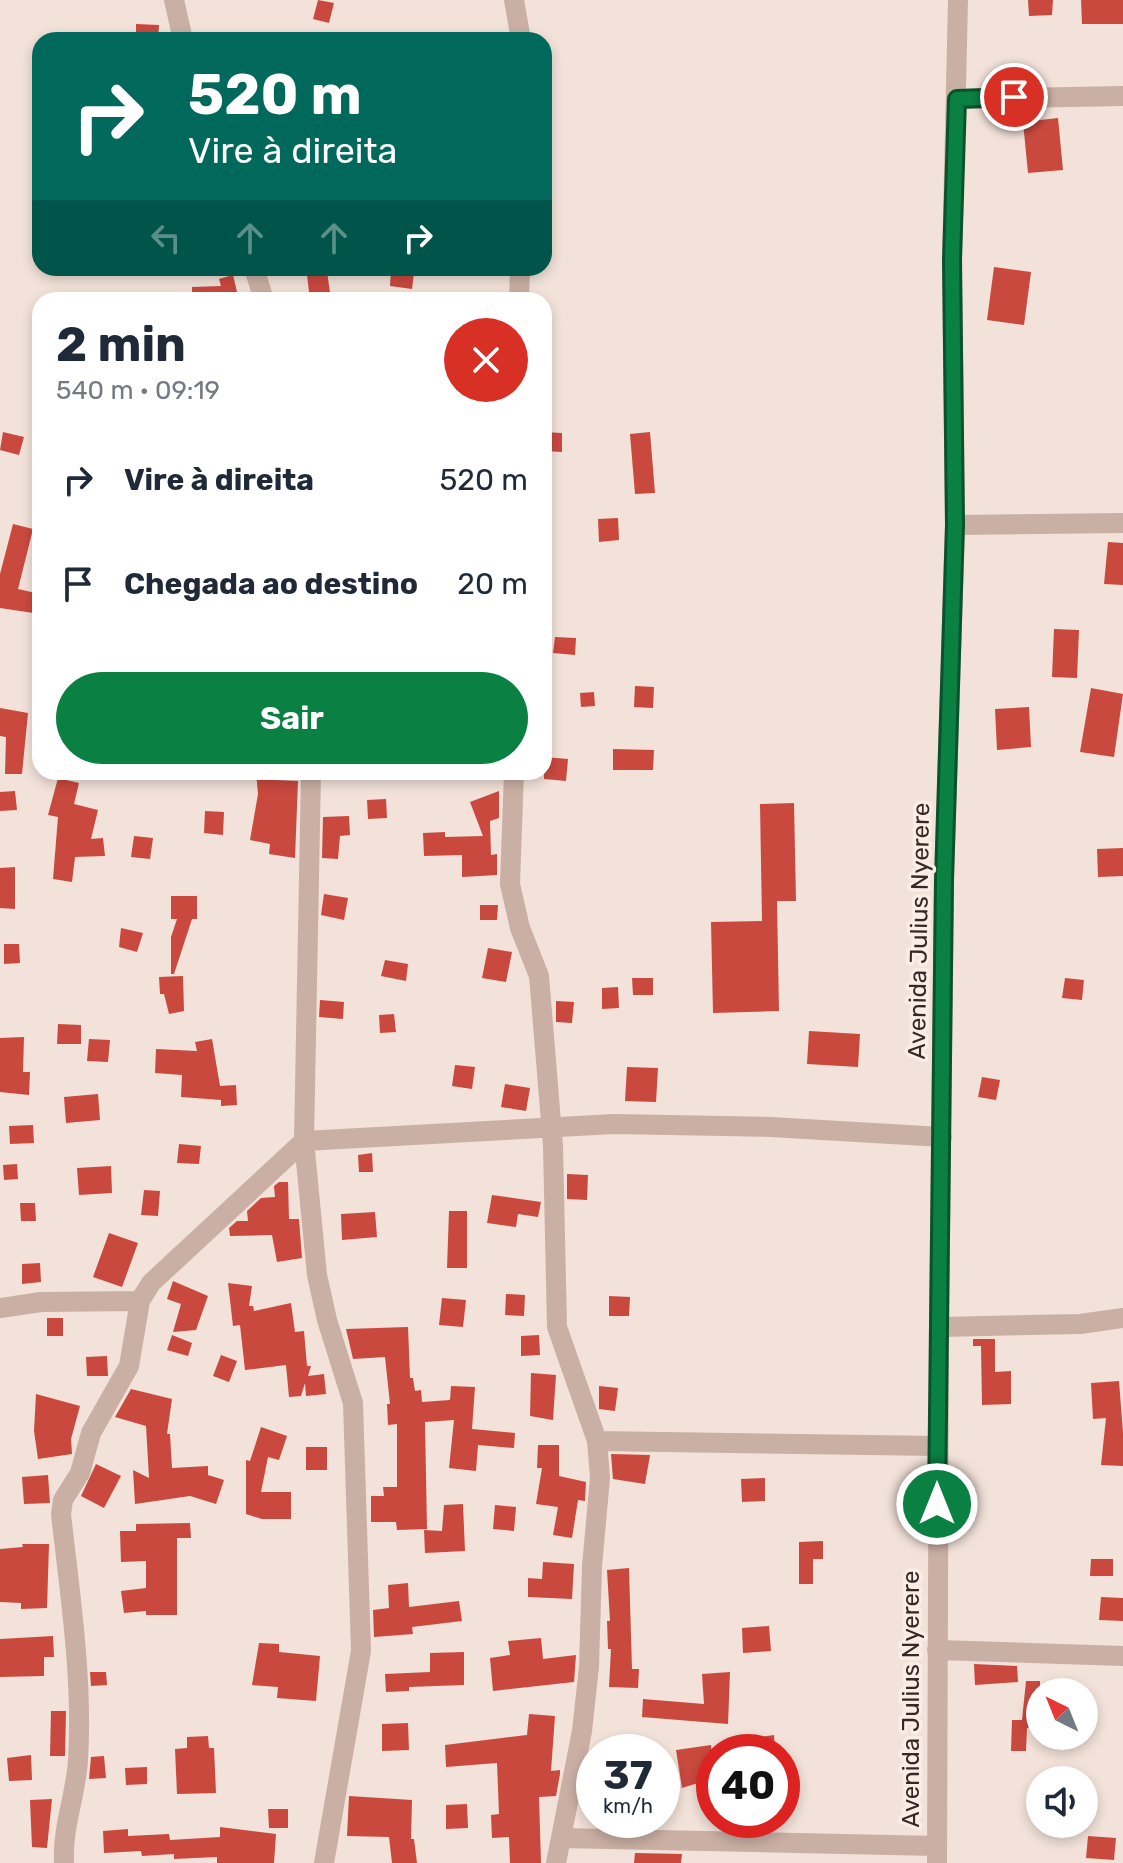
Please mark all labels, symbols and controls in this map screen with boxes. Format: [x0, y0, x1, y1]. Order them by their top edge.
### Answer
text: 520 m [188, 62, 362, 128]
pin [980, 63, 1048, 131]
icon: right [56, 64, 160, 168]
icon: arrive [992, 75, 1036, 119]
text: Vire à direita [188, 129, 397, 172]
icon: left [144, 216, 188, 260]
icon: ahead [228, 216, 272, 260]
icon: ahead [312, 216, 356, 260]
icon: right [396, 216, 440, 260]
text: 2 min [56, 316, 186, 373]
button: close [444, 318, 528, 402]
text: 540 m · 09:19 [56, 375, 220, 406]
icon: right [56, 458, 100, 502]
text: Vire à direita [124, 462, 314, 498]
text: 520 m [440, 462, 528, 498]
icon: arrive [56, 562, 100, 606]
text: Chegada ao destino [124, 566, 418, 602]
text: 20 m [457, 566, 528, 602]
button: Sair [56, 672, 528, 764]
street label: Avenida Julius Nyerere [903, 802, 935, 1060]
position arrow [895, 1462, 979, 1546]
street label: Avenida Julius Nyerere [897, 1571, 925, 1827]
north arrow [1026, 1678, 1098, 1750]
map controls [1026, 1678, 1098, 1838]
speed limit sign: 40 [696, 1734, 800, 1838]
text: 37 [603, 1752, 653, 1799]
button: sound [1026, 1766, 1098, 1838]
text: km/h [603, 1794, 653, 1818]

